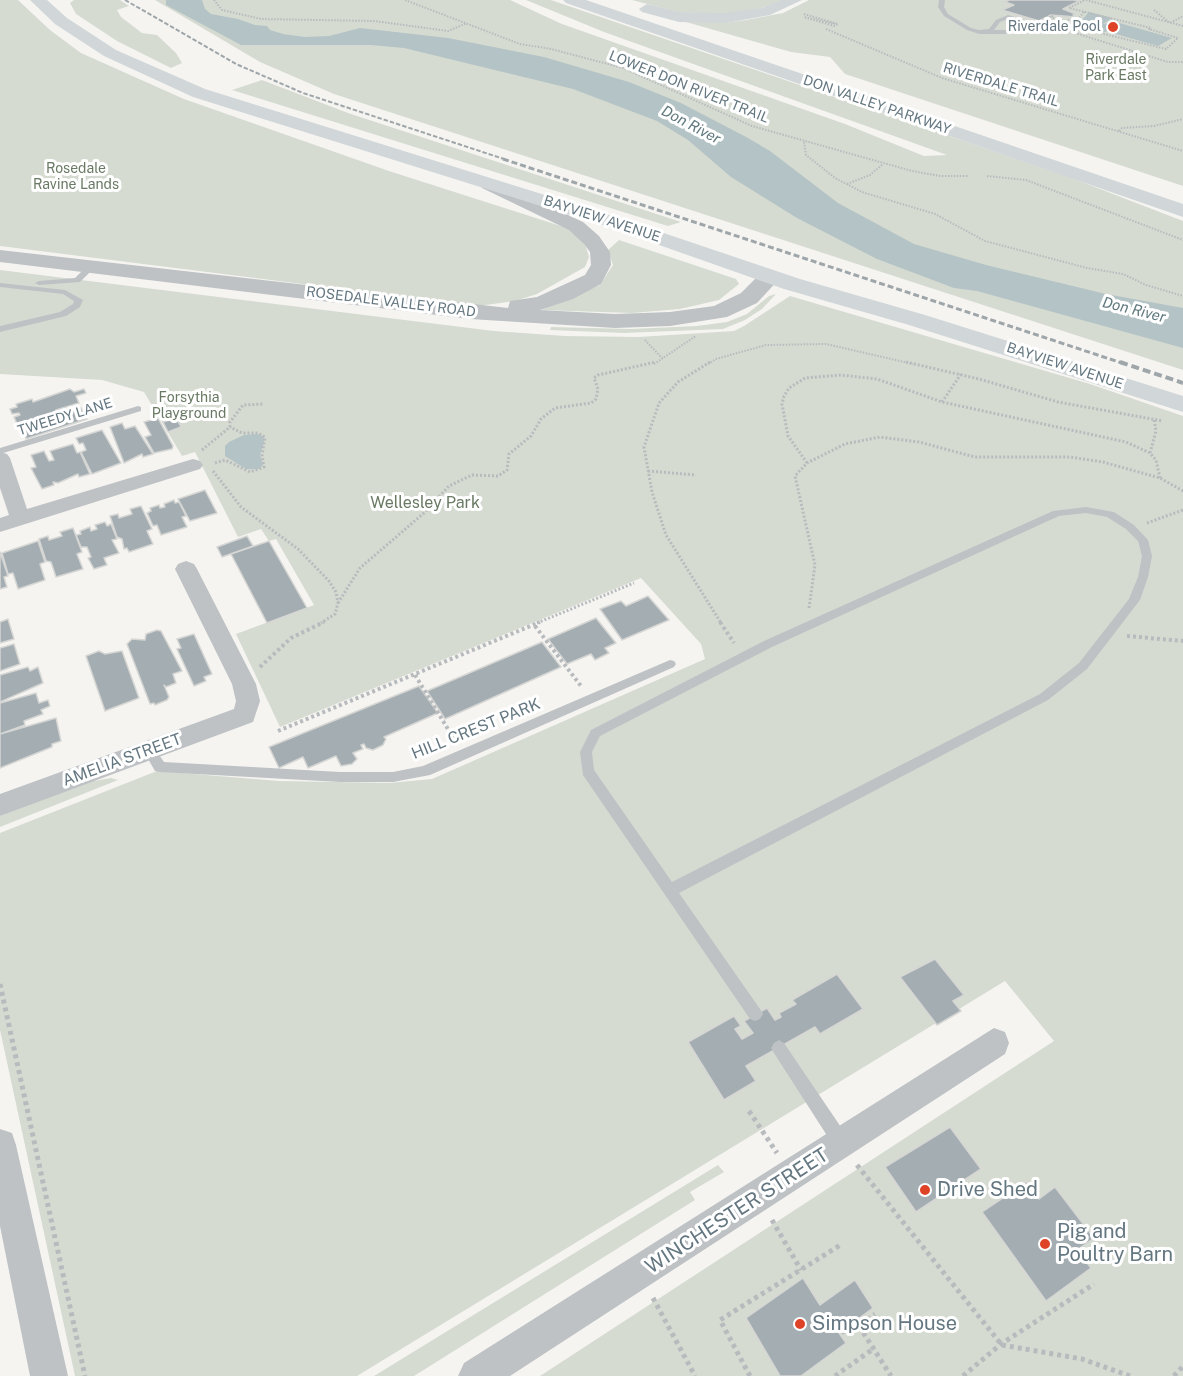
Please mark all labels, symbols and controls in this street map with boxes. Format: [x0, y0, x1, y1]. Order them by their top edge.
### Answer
place label: Riverdale Pool [1008, 19, 1101, 35]
marker: Riverdale Pool [1106, 20, 1120, 34]
street label: LOWER DON RIVER TRAIL [607, 47, 771, 127]
park label: Riverdale Park East [1085, 52, 1147, 84]
street label: RIVERDALE TRAIL [941, 59, 1061, 111]
street label: DON VALLEY PARKWAY [801, 72, 953, 138]
water label: Don River [658, 102, 724, 148]
park label: Rosedale Ravine Lands [33, 161, 119, 194]
street label: BAYVIEW AVENUE [542, 192, 662, 246]
street label: ROSEDALE VALLEY ROAD [305, 283, 477, 321]
water label: Don River [1101, 293, 1167, 327]
street label: BAYVIEW AVENUE [1005, 339, 1125, 393]
park label: Forsythia Playground [152, 390, 226, 422]
street label: TWEEDY LANE [16, 395, 114, 439]
park label: Wellesley Park [370, 493, 480, 513]
street label: HILL CREST PARK [409, 694, 543, 764]
street label: AMELIA STREET [60, 730, 184, 790]
street label: WINCHESTER STREET [641, 1143, 833, 1279]
place label: Drive Shed [937, 1178, 1038, 1202]
marker: Drive Shed [918, 1183, 932, 1197]
place label: Pig and Poultry Barn [1057, 1220, 1173, 1267]
marker: Pig and Poultry Barn [1038, 1237, 1052, 1251]
place label: Simpson House [812, 1312, 957, 1336]
marker: Simpson House [793, 1317, 807, 1331]

